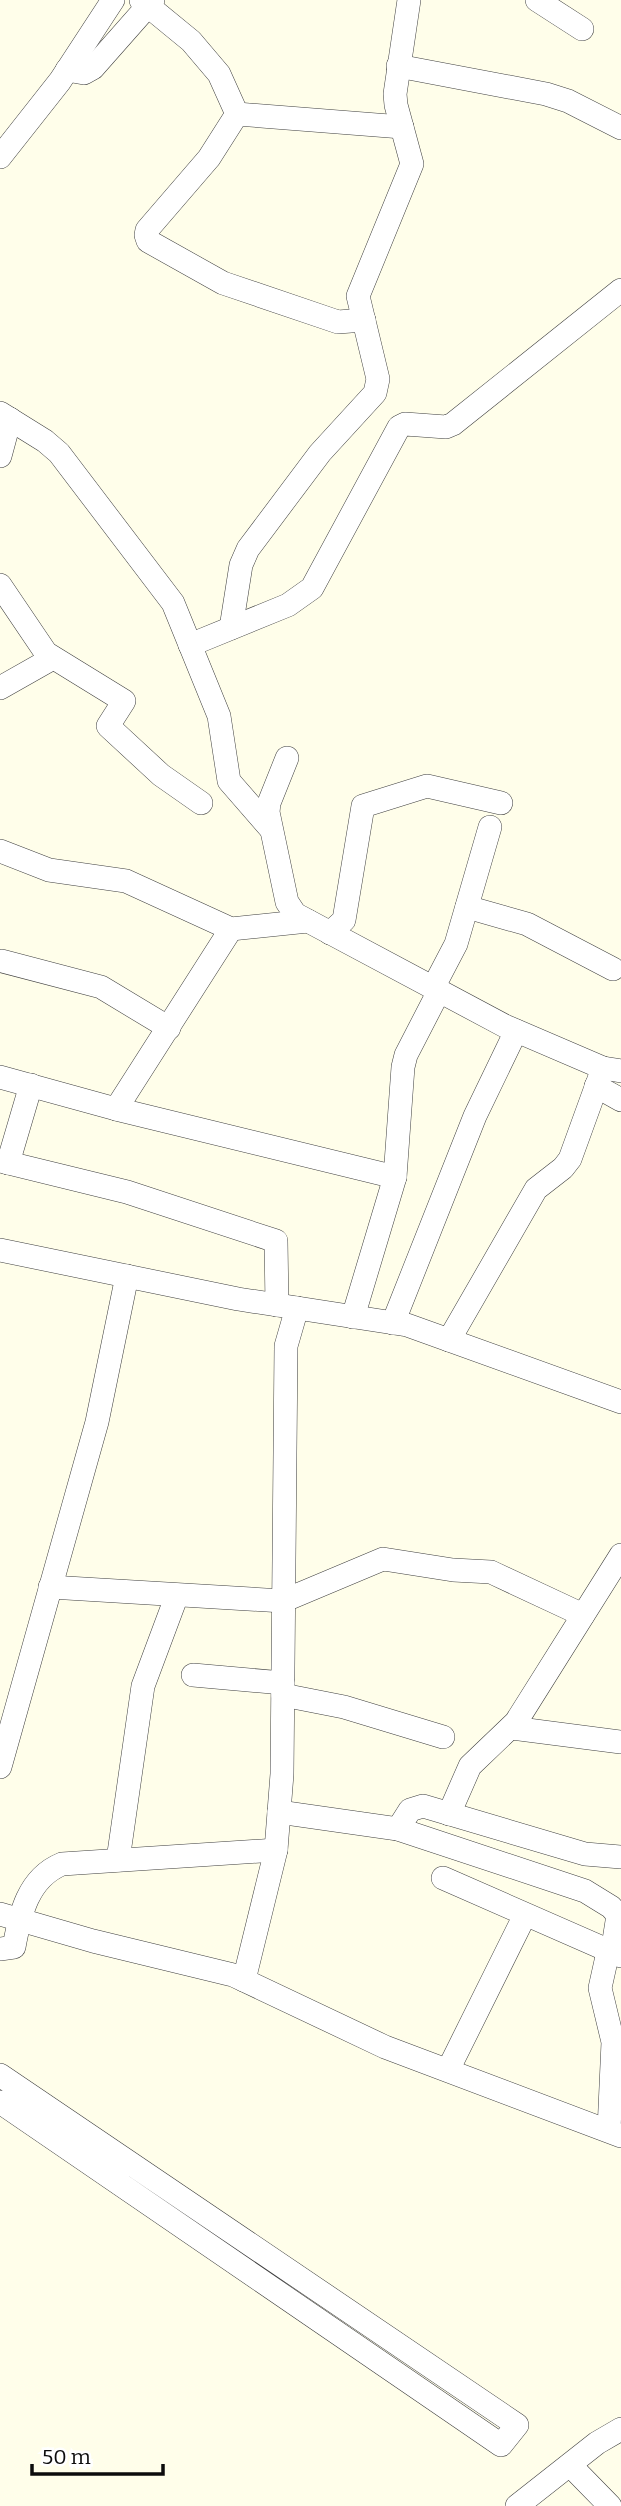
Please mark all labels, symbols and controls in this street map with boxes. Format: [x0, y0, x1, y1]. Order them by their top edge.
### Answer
scale bar [32, 2432, 163, 2476]
text: 50 m [42, 2444, 91, 2470]

